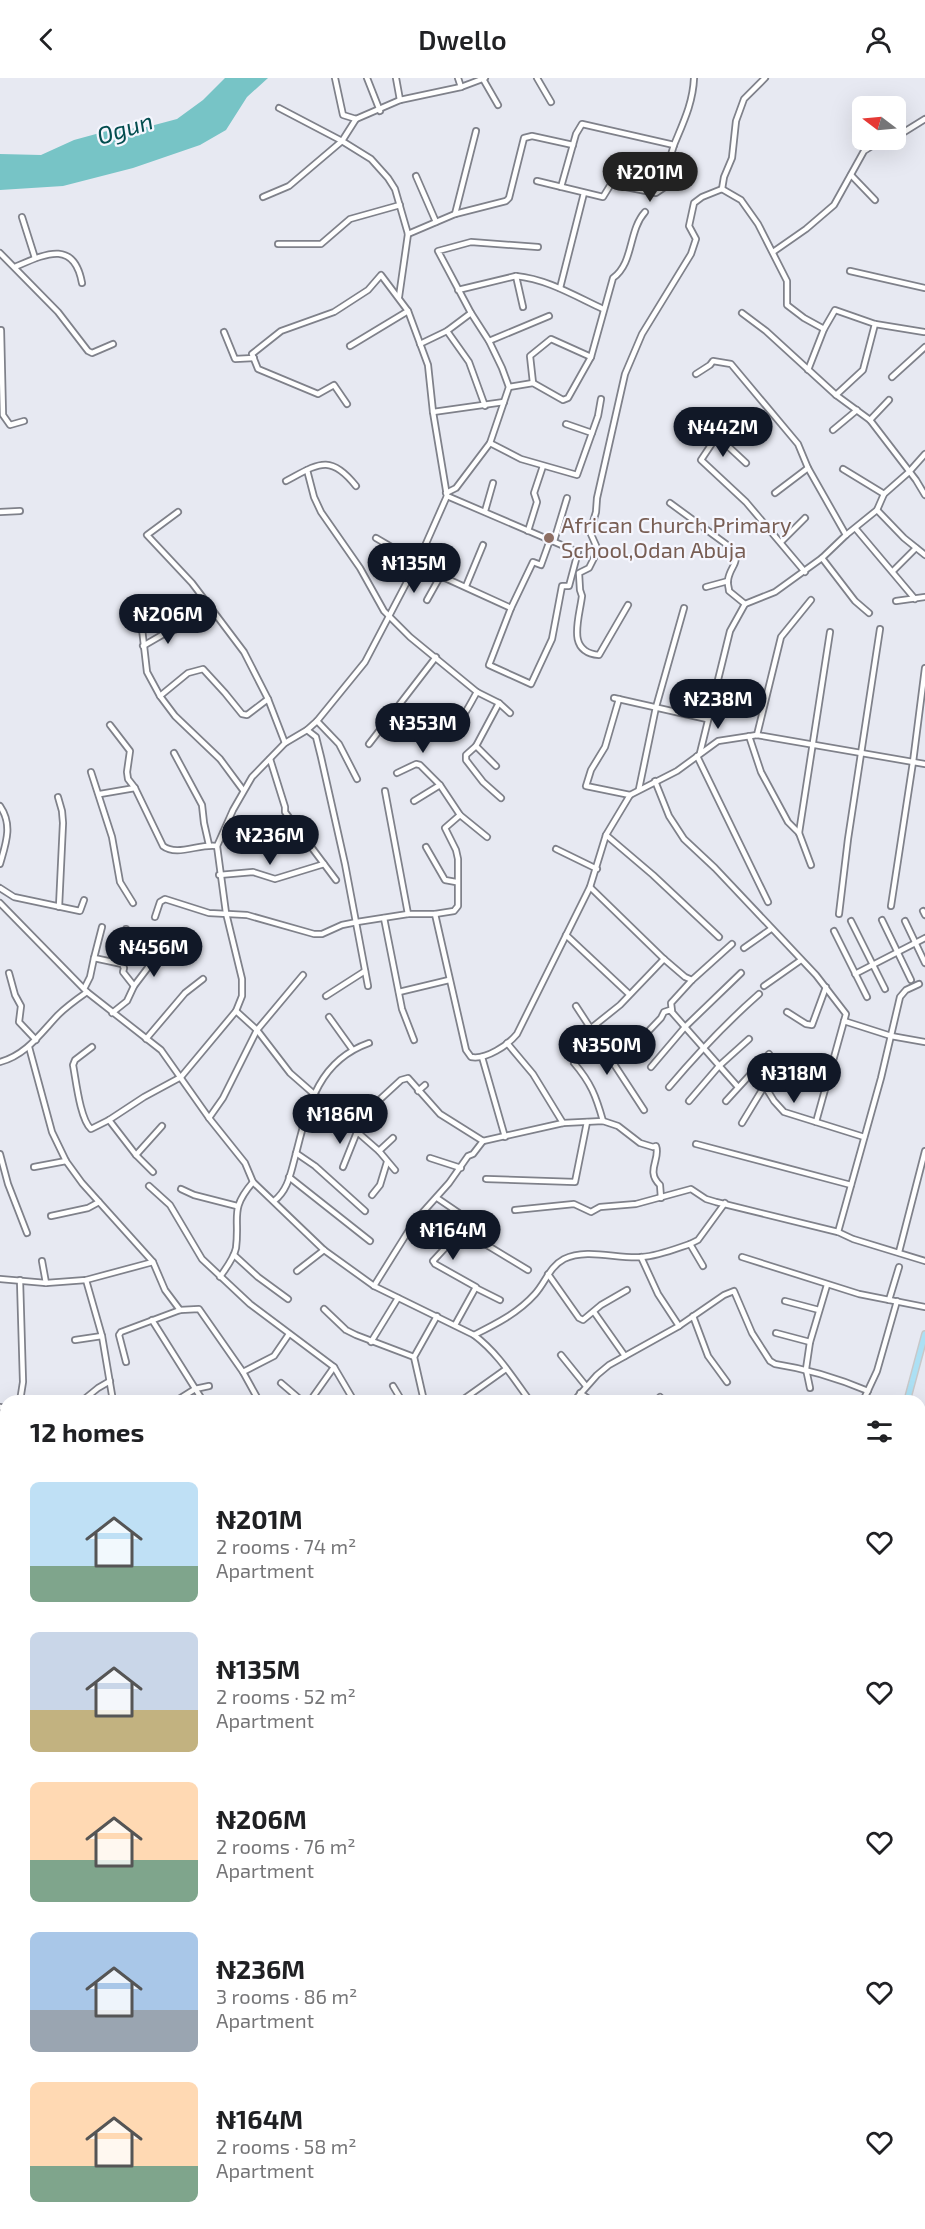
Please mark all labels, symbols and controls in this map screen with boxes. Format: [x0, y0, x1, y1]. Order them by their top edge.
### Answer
icon: back [30, 23, 63, 56]
text: Dwello [418, 23, 507, 55]
icon: person [862, 23, 895, 56]
north arrow [852, 96, 906, 150]
map controls [852, 96, 906, 150]
water label: Ogun [93, 105, 156, 150]
pin: ₦201M [608, 152, 692, 203]
text: ₦201M [617, 159, 683, 183]
pin: ₦442M [681, 407, 765, 458]
text: ₦442M [688, 414, 758, 438]
place label: African Church Primary School,Odan Abuja [561, 511, 792, 563]
marker: African Church Primary School,Odan Abuja [542, 531, 556, 545]
pin: ₦135M [372, 543, 456, 594]
text: ₦135M [382, 550, 446, 574]
pin: ₦206M [126, 594, 210, 645]
text: ₦206M [133, 601, 203, 625]
pin: ₦238M [676, 679, 760, 730]
text: ₦238M [683, 686, 753, 710]
pin: ₦353M [381, 703, 465, 754]
text: ₦353M [389, 710, 457, 734]
pin: ₦236M [228, 815, 312, 866]
text: ₦236M [236, 822, 304, 846]
pin: ₦456M [112, 927, 196, 978]
text: ₦456M [119, 934, 189, 958]
pin: ₦350M [565, 1025, 649, 1076]
text: ₦350M [573, 1032, 641, 1056]
pin: ₦318M [752, 1053, 836, 1104]
text: ₦318M [761, 1060, 827, 1084]
pin: ₦186M [298, 1094, 382, 1145]
text: ₦186M [307, 1101, 373, 1125]
pin: ₦164M [411, 1210, 495, 1261]
text: ₦164M [420, 1217, 486, 1241]
icon: filters [863, 1415, 896, 1448]
text: 12 homes [30, 1416, 144, 1447]
text: ₦201M [216, 1503, 303, 1534]
icon: home [78, 1506, 150, 1578]
icon: heart [863, 1526, 896, 1559]
text: 2 rooms · 74 m² [216, 1534, 356, 1558]
text: Apartment [216, 1558, 314, 1582]
text: ₦135M [216, 1653, 300, 1684]
icon: home [78, 1656, 150, 1728]
icon: heart [863, 1676, 896, 1709]
text: 2 rooms · 52 m² [216, 1684, 356, 1708]
text: Apartment [216, 1708, 314, 1732]
text: ₦206M [216, 1803, 307, 1834]
icon: home [78, 1806, 150, 1878]
icon: heart [863, 1826, 896, 1859]
text: 2 rooms · 76 m² [216, 1834, 355, 1858]
text: Apartment [216, 1858, 314, 1882]
text: ₦236M [216, 1953, 305, 1984]
icon: home [78, 1956, 150, 2028]
icon: heart [863, 1976, 896, 2009]
text: 3 rooms · 86 m² [216, 1984, 357, 2008]
text: Apartment [216, 2008, 314, 2032]
text: ₦164M [216, 2103, 303, 2134]
icon: home [78, 2106, 150, 2178]
icon: heart [863, 2126, 896, 2159]
text: 2 rooms · 58 m² [216, 2134, 357, 2158]
text: Apartment [216, 2158, 314, 2182]

